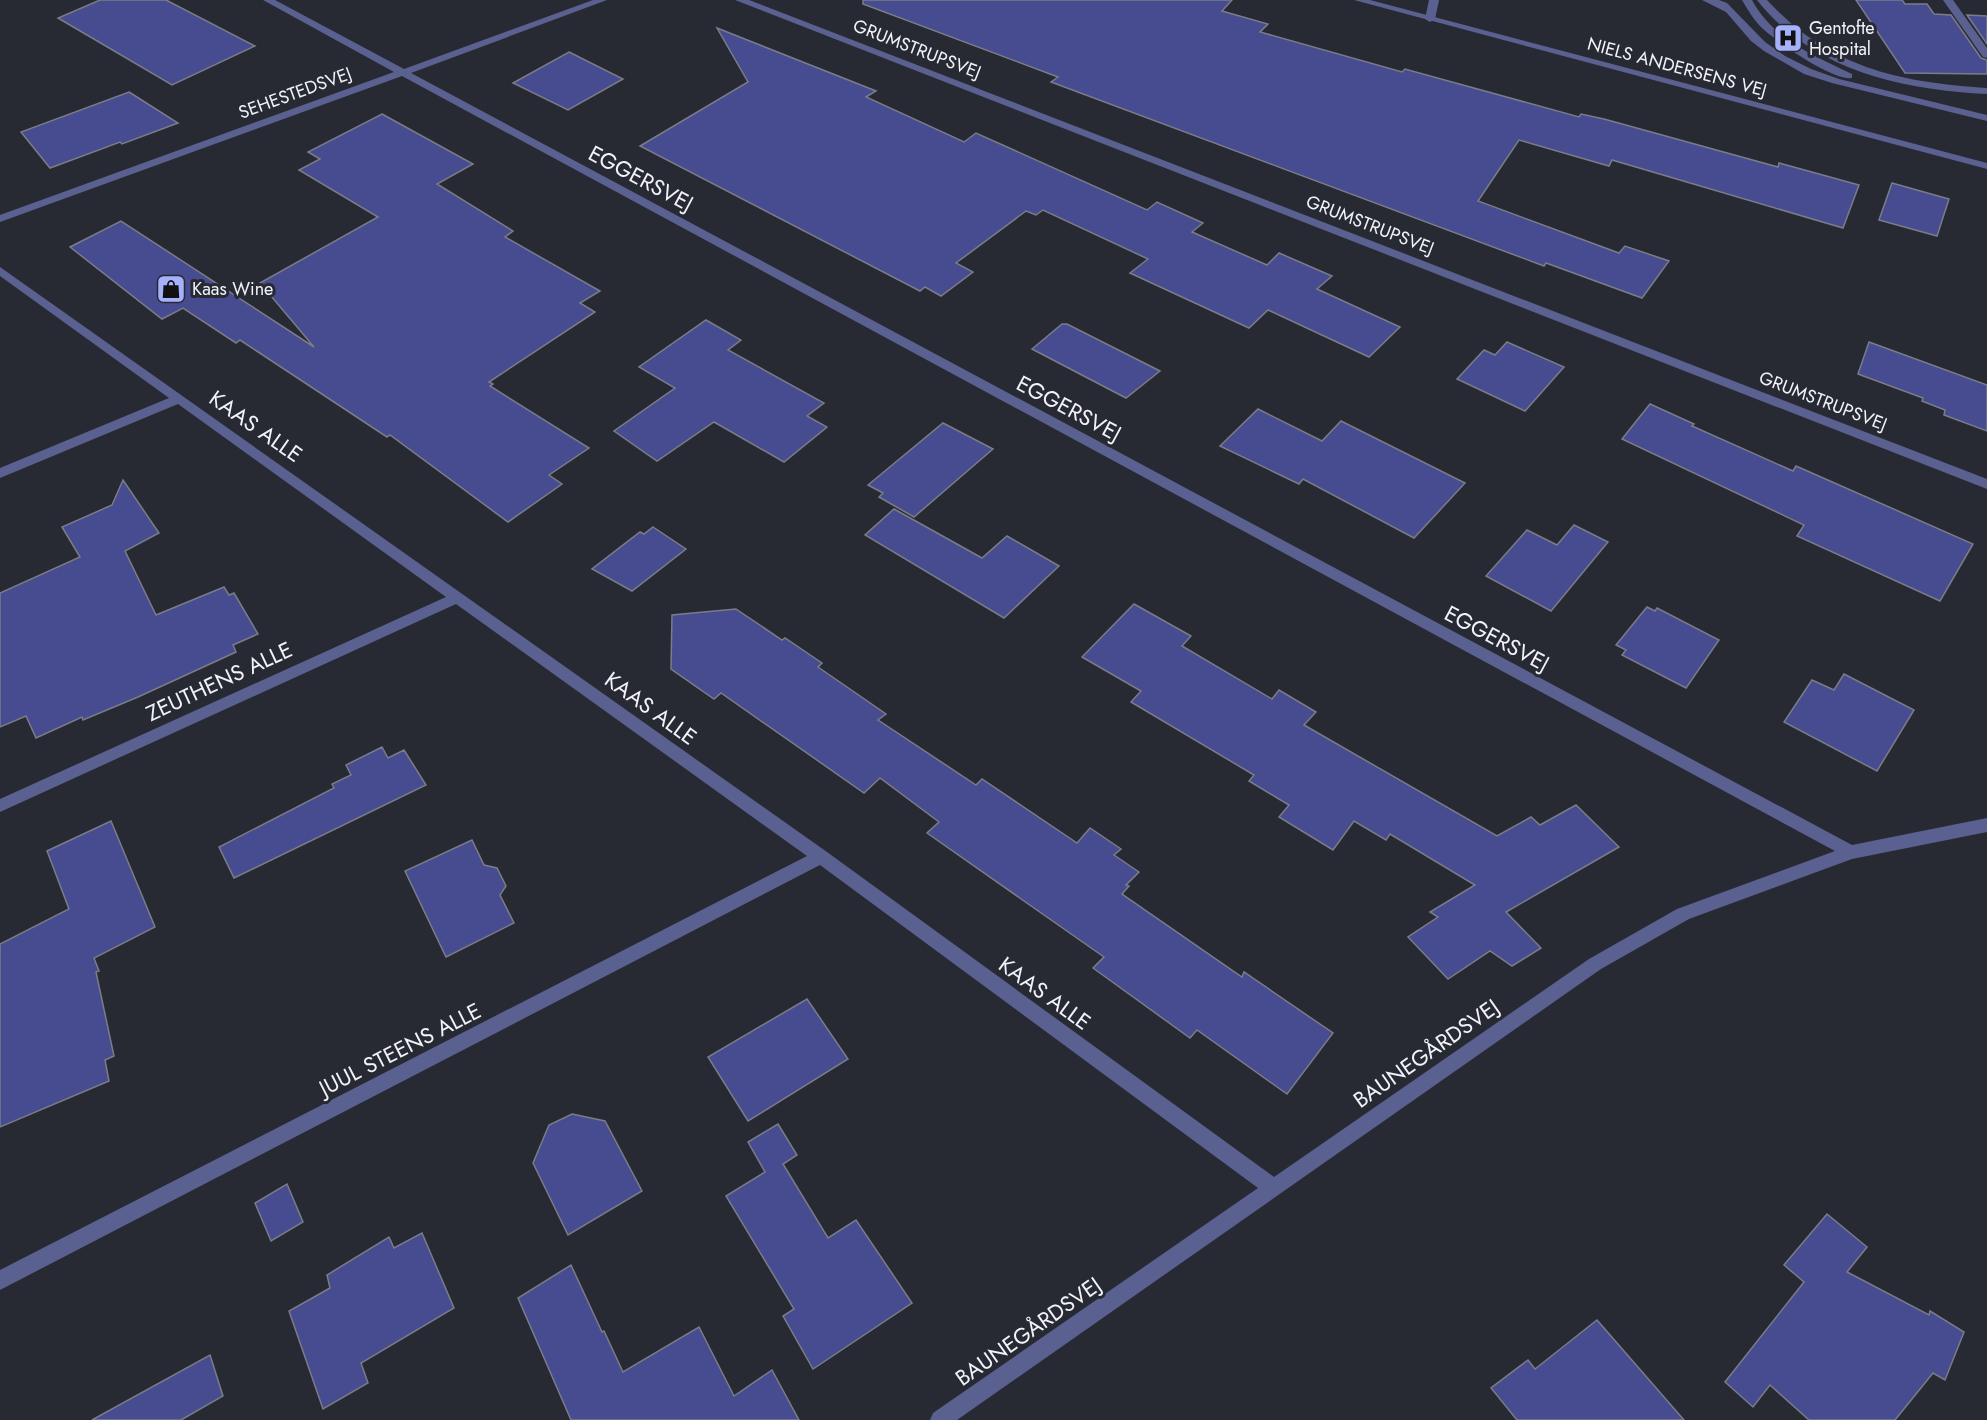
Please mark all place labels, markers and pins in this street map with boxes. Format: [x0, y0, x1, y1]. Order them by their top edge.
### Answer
place label: Gentofte Hospital [1809, 15, 1875, 62]
hospital icon: Gentofte Hospital [1772, 22, 1804, 54]
shop icon: Kaas Wine [155, 273, 187, 305]
place label: Kaas Wine [192, 276, 273, 302]

